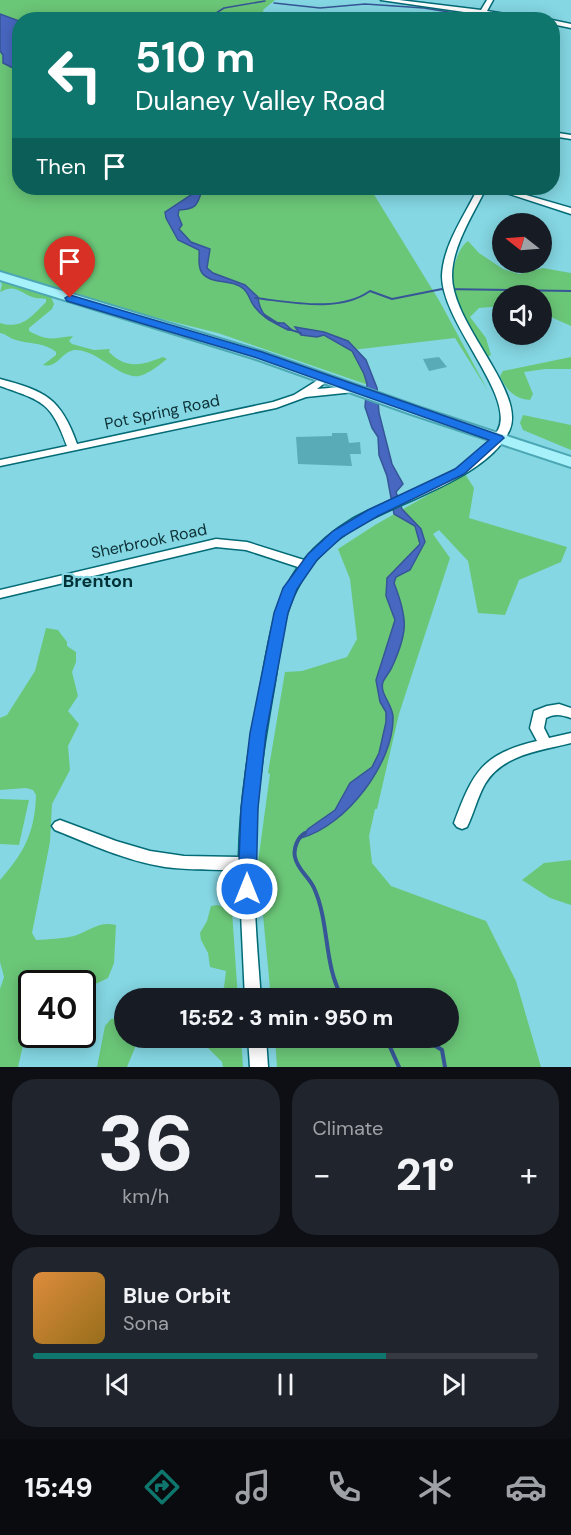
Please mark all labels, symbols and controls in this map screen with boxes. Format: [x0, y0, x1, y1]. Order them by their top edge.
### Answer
text: 510 m [135, 30, 255, 85]
icon: left [36, 36, 114, 114]
text: Dulaney Valley Road [135, 83, 385, 118]
icon: arrive [98, 150, 131, 183]
text: Then [36, 152, 86, 181]
north arrow [492, 213, 552, 273]
map controls [492, 213, 552, 345]
pin [44, 236, 95, 298]
icon: arrive [53, 245, 86, 278]
button: sound [492, 285, 552, 345]
street label: Pot Spring Road [103, 390, 221, 434]
street label: Sherbrook Road [89, 518, 209, 564]
district label: Brenton [63, 569, 133, 593]
position arrow [215, 857, 279, 921]
speed limit sign: 40 [18, 970, 96, 1048]
text: 15:52 · 3 min · 950 m [180, 1003, 393, 1032]
text: 36 [98, 1093, 194, 1194]
text: Climate [313, 1115, 383, 1141]
text: 21° [396, 1145, 455, 1204]
text: − [313, 1153, 331, 1196]
text: + [520, 1153, 538, 1196]
text: km/h [122, 1183, 169, 1209]
text: Blue Orbit [123, 1281, 231, 1310]
text: Sona [123, 1310, 169, 1336]
icon: previous [101, 1368, 134, 1401]
icon: pause [269, 1368, 302, 1401]
icon: next [437, 1368, 470, 1401]
icon: directions [141, 1466, 183, 1508]
icon: music [232, 1466, 274, 1508]
icon: phone [323, 1466, 365, 1508]
icon: climate [414, 1466, 456, 1508]
icon: car [505, 1466, 547, 1508]
text: 15:49 [24, 1470, 93, 1505]

